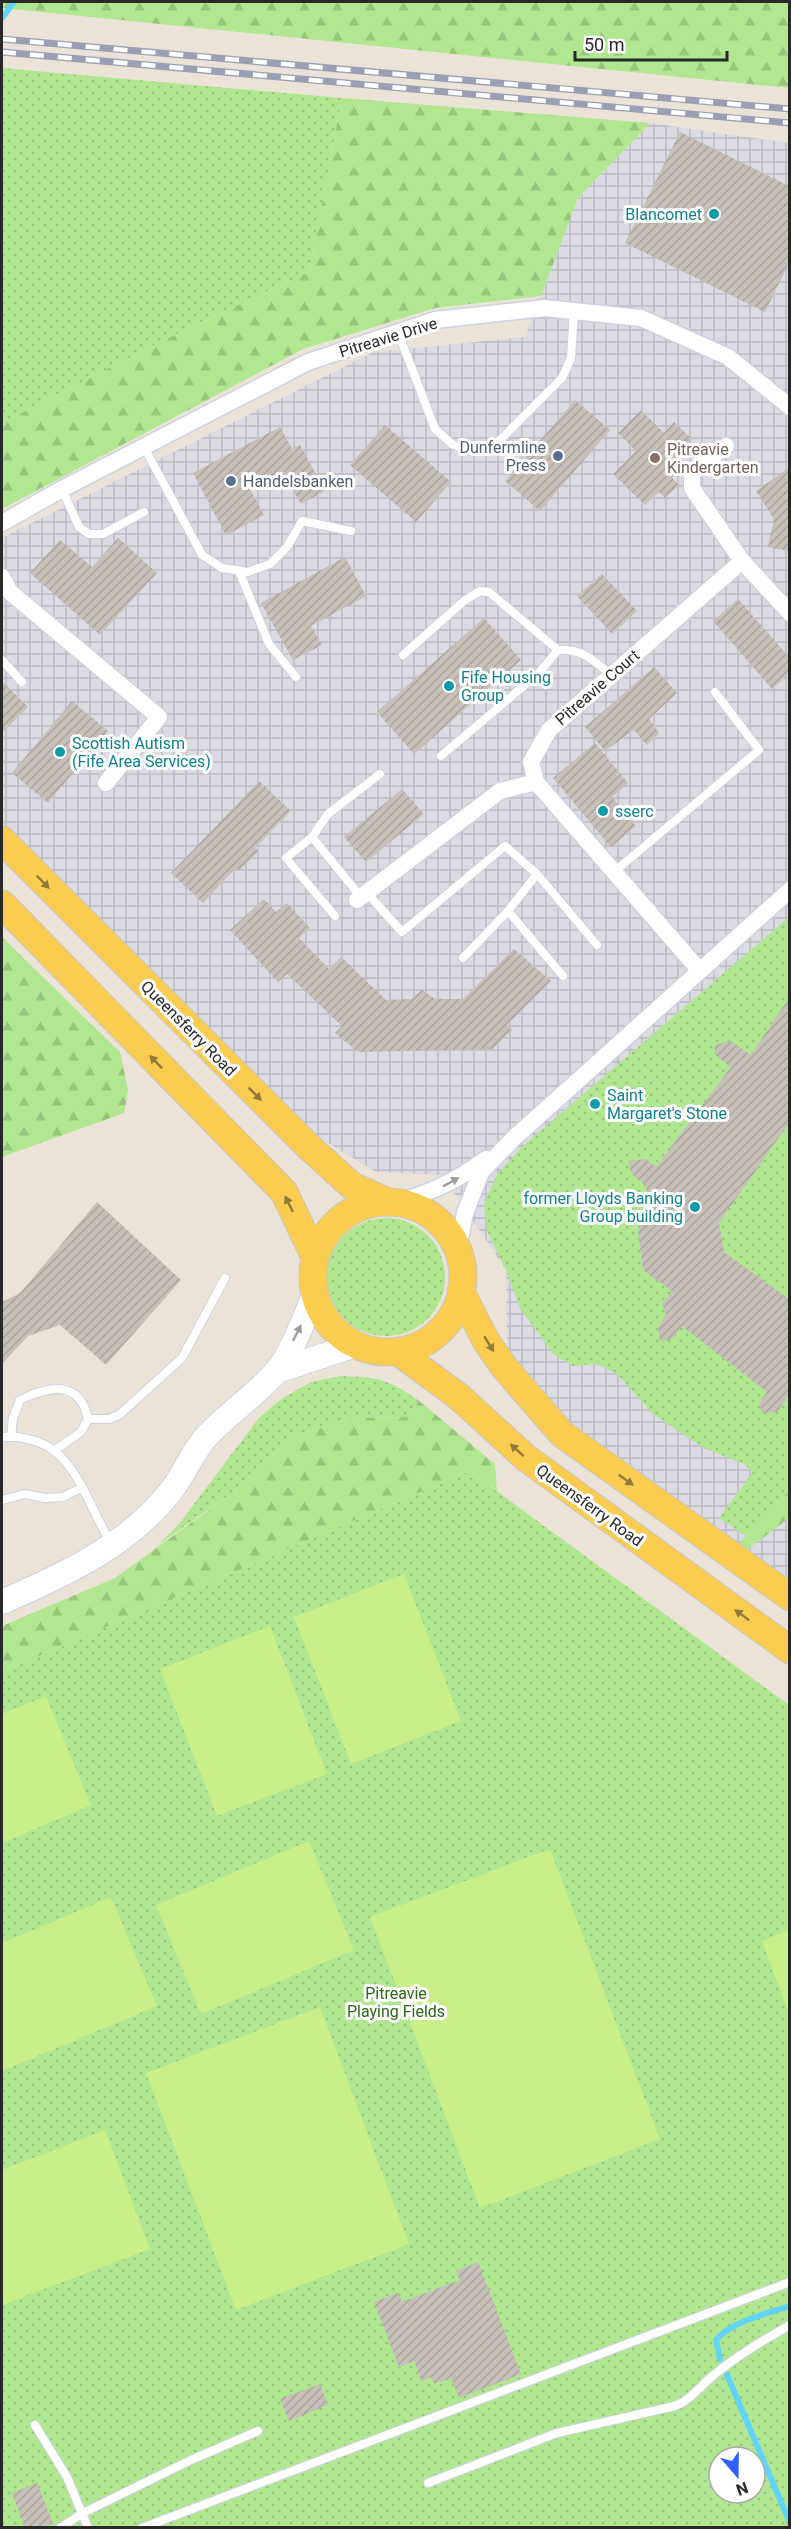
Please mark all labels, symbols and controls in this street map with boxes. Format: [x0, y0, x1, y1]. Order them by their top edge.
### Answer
scale bar [575, 24, 726, 62]
text: 50 m [584, 34, 624, 55]
place label: Blancomet [625, 205, 702, 224]
marker: Blancomet [707, 207, 721, 221]
street label: Pitreavie Drive [337, 314, 440, 361]
place label: Dunfermline Press [459, 438, 546, 475]
place label: Pitreavie Kindergarten [667, 440, 759, 477]
marker: Dunfermline Press [551, 449, 565, 463]
marker: Pitreavie Kindergarten [648, 451, 662, 465]
place label: Handelsbanken [243, 472, 353, 491]
marker: Handelsbanken [224, 474, 238, 488]
street label: Pitreavie Court [551, 646, 643, 729]
place label: Fife Housing Group [461, 668, 551, 705]
marker: Fife Housing Group [442, 679, 456, 693]
place label: Scottish Autism (Fife Area Services) [72, 734, 211, 771]
marker: Scottish Autism (Fife Area Services) [53, 745, 67, 759]
place label: sserc [615, 802, 654, 821]
marker: sserc [596, 804, 610, 818]
one-way arrow [35, 874, 49, 888]
street label: Queensferry Road [137, 977, 240, 1080]
one-way arrow [150, 1056, 164, 1070]
one-way arrow [248, 1086, 262, 1100]
place label: Saint Margaret's Stone [607, 1086, 727, 1123]
marker: Saint Margaret's Stone [588, 1097, 602, 1111]
one-way arrow [443, 1177, 460, 1187]
place label: former Lloyds Banking Group building [523, 1189, 683, 1226]
one-way arrow [285, 1196, 294, 1213]
marker: former Lloyds Banking Group building [688, 1200, 702, 1214]
one-way arrow [292, 1325, 302, 1342]
one-way arrow [483, 1336, 494, 1352]
one-way arrow [510, 1443, 525, 1457]
street label: Queensferry Road [533, 1460, 647, 1550]
one-way arrow [618, 1474, 634, 1486]
one-way arrow [735, 1609, 751, 1621]
park label: Pitreavie Playing Fields [347, 1984, 445, 2021]
north arrow [707, 2445, 767, 2505]
text: N [733, 2478, 751, 2499]

